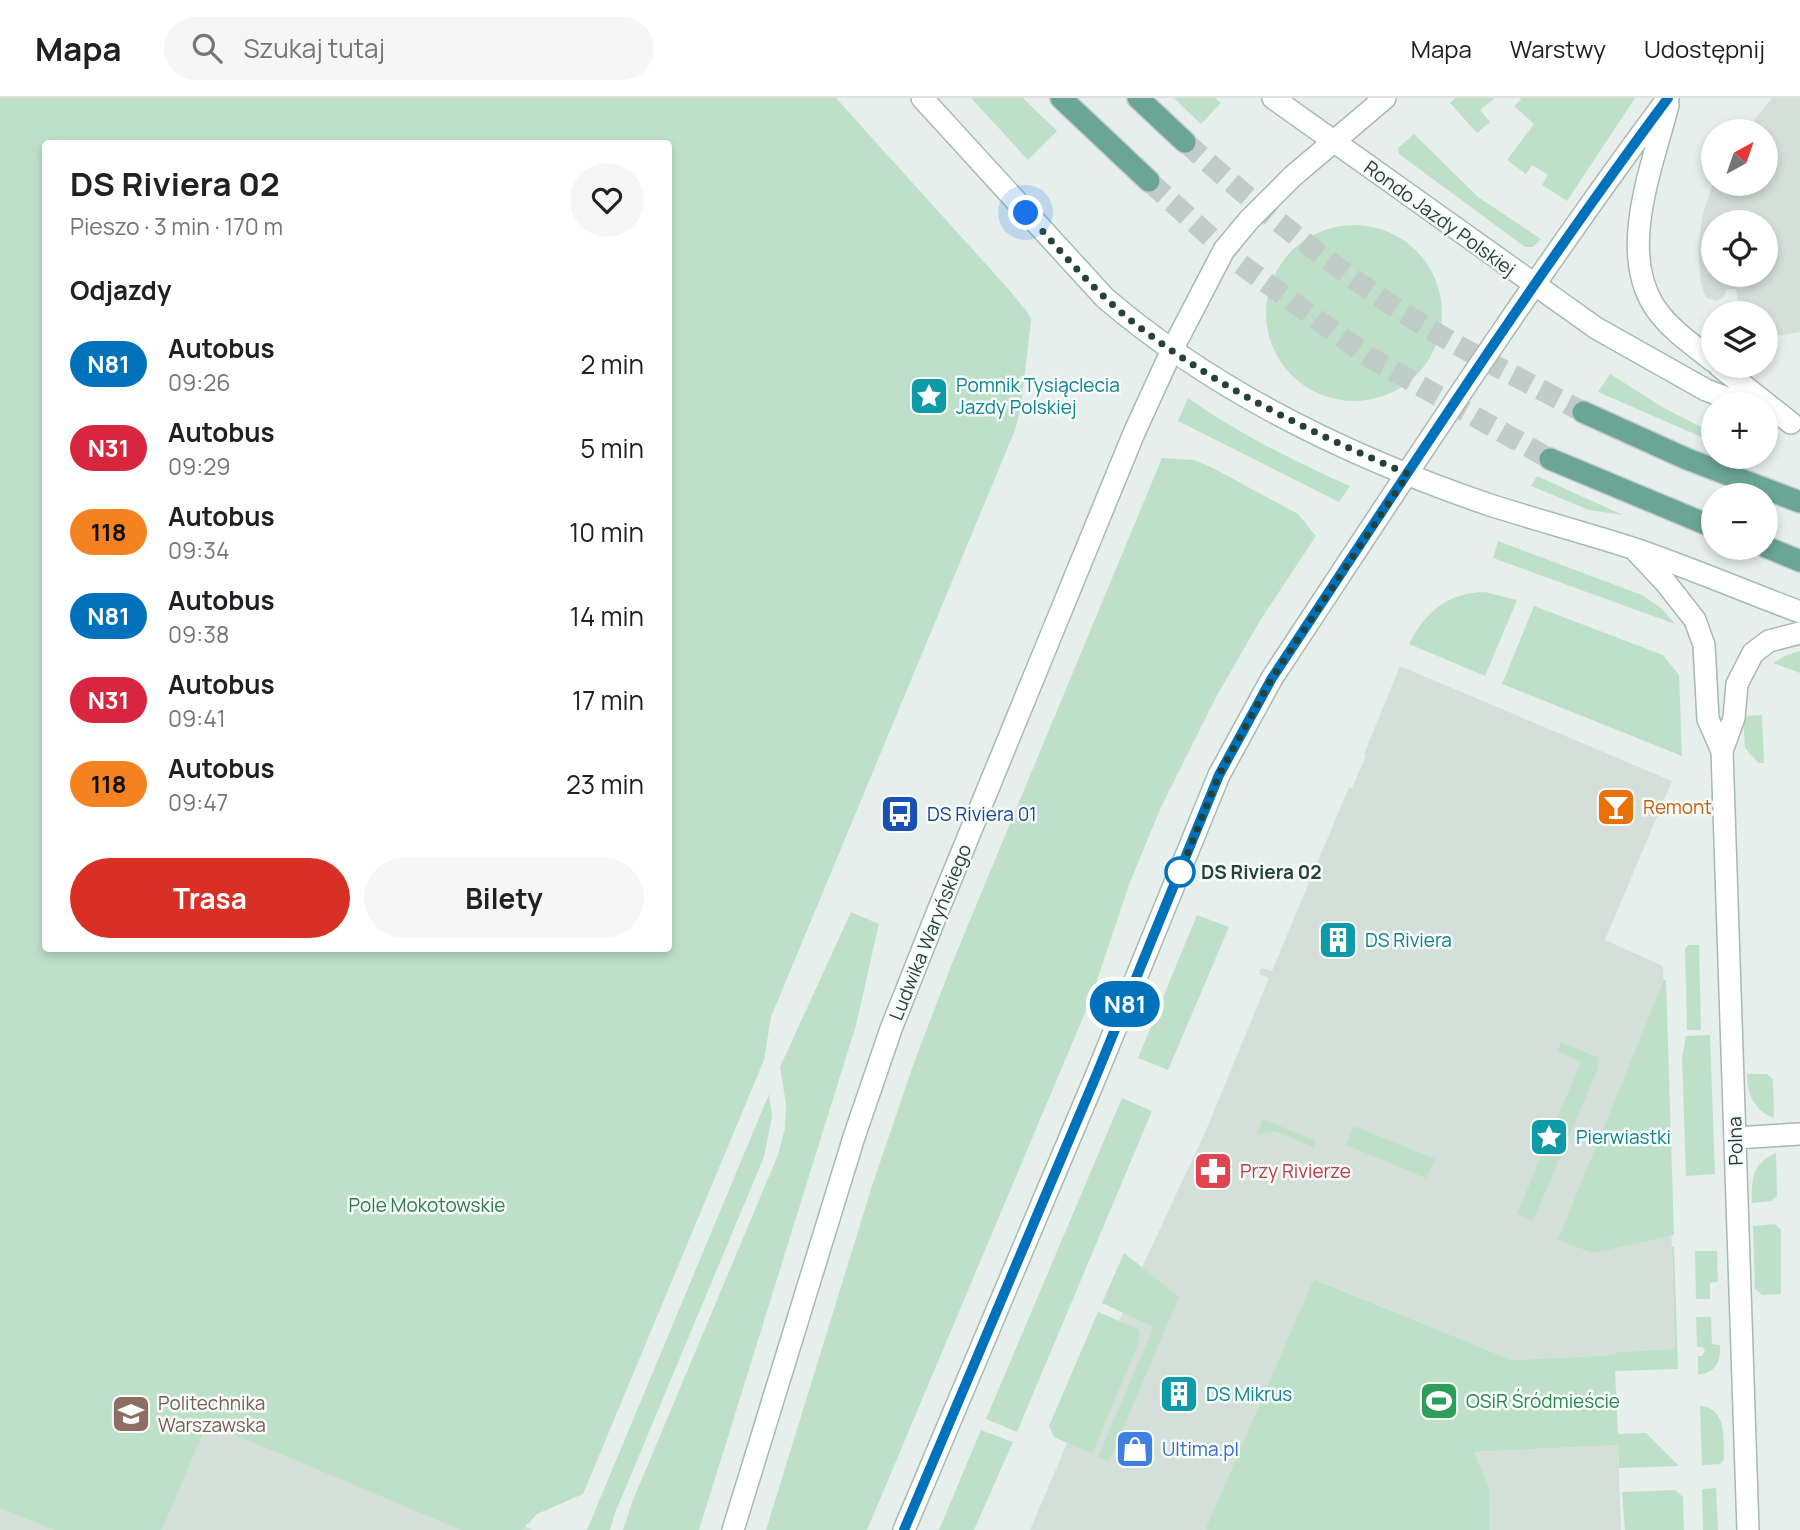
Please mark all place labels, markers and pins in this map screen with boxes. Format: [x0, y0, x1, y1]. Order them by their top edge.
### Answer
place label: Pomnik Tysiąclecia Jazdy Polskiej [956, 372, 1120, 420]
place icon: Pomnik Tysiąclecia Jazdy Polskiej [908, 375, 950, 417]
bar icon: Remont [1595, 786, 1637, 828]
bus stop icon: DS Riviera 01 [879, 793, 921, 835]
place label: Remont [1643, 794, 1712, 820]
place label: DS Riviera 01 [927, 801, 1037, 827]
marker: DS Riviera 02 [1165, 857, 1195, 887]
place label: DS Riviera 02 [1201, 859, 1322, 885]
building icon: DS Riviera [1317, 919, 1359, 961]
place label: DS Riviera [1365, 927, 1452, 953]
place icon: Pierwiastki [1528, 1116, 1570, 1158]
place label: Pierwiastki [1576, 1124, 1671, 1150]
pharmacy icon: Przy Rivierze [1192, 1150, 1234, 1192]
place label: Przy Rivierze [1240, 1158, 1351, 1184]
building icon: DS Mikrus [1158, 1373, 1200, 1415]
sports icon: OSiR Śródmieście [1418, 1380, 1460, 1422]
place label: DS Mikrus [1206, 1381, 1292, 1407]
place label: OSiR Śródmieście [1466, 1388, 1620, 1414]
place label: Politechnika Warszawska [158, 1390, 266, 1438]
school or university icon: Politechnika Warszawska [110, 1393, 152, 1435]
shop icon: Ultima.pl [1114, 1428, 1156, 1470]
place label: Ultima.pl [1162, 1436, 1239, 1462]

